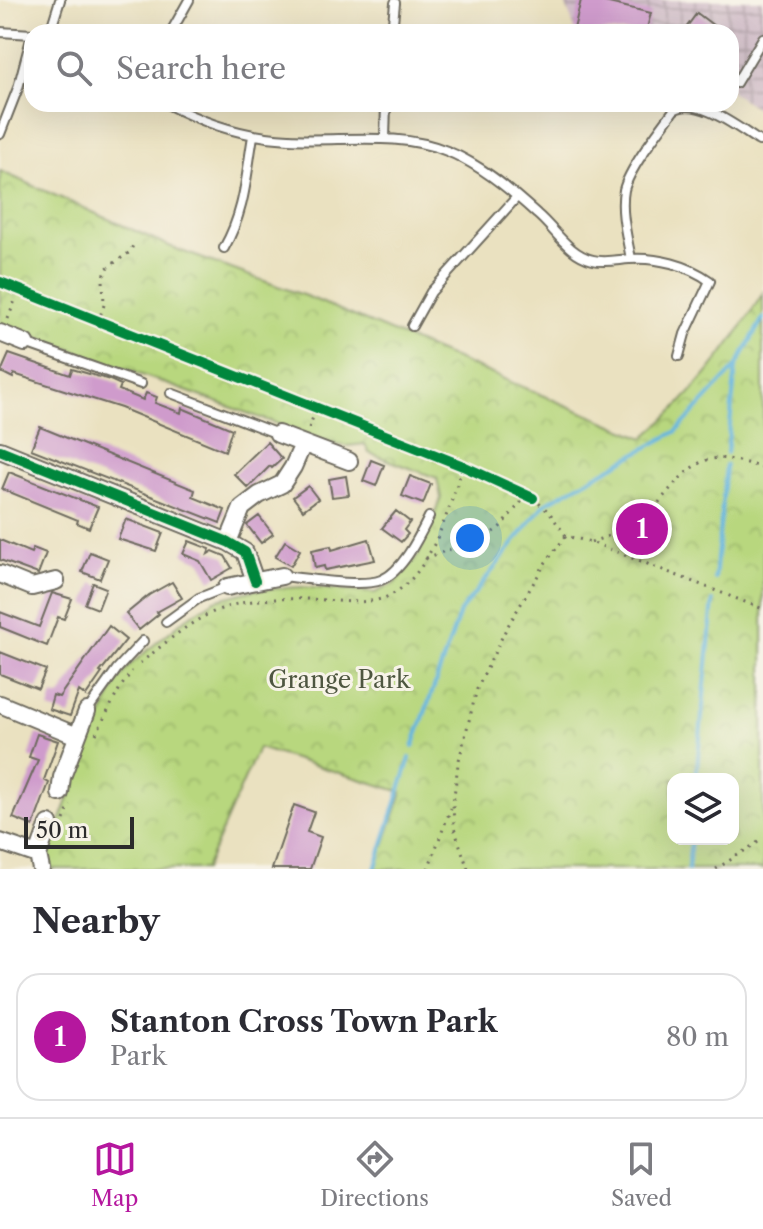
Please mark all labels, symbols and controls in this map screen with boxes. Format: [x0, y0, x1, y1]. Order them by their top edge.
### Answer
search box [24, 24, 739, 112]
icon: search [52, 46, 96, 90]
text: Search here [116, 50, 286, 87]
pin: 1 [616, 499, 668, 559]
your location [450, 518, 490, 558]
park label: Grange Park [268, 665, 411, 694]
map controls [667, 773, 739, 845]
button: layers [667, 773, 739, 845]
scale bar [24, 813, 134, 849]
text: 50 m [36, 817, 88, 844]
text: Nearby [32, 900, 160, 942]
text: Stanton Cross Town Park [110, 1003, 498, 1040]
text: 1 [54, 1021, 66, 1053]
text: 80 m [666, 1021, 729, 1053]
text: Park [110, 1040, 167, 1072]
tab: Map [91, 1137, 138, 1212]
tab: Directions [320, 1137, 429, 1212]
tab: Saved [611, 1137, 672, 1212]

